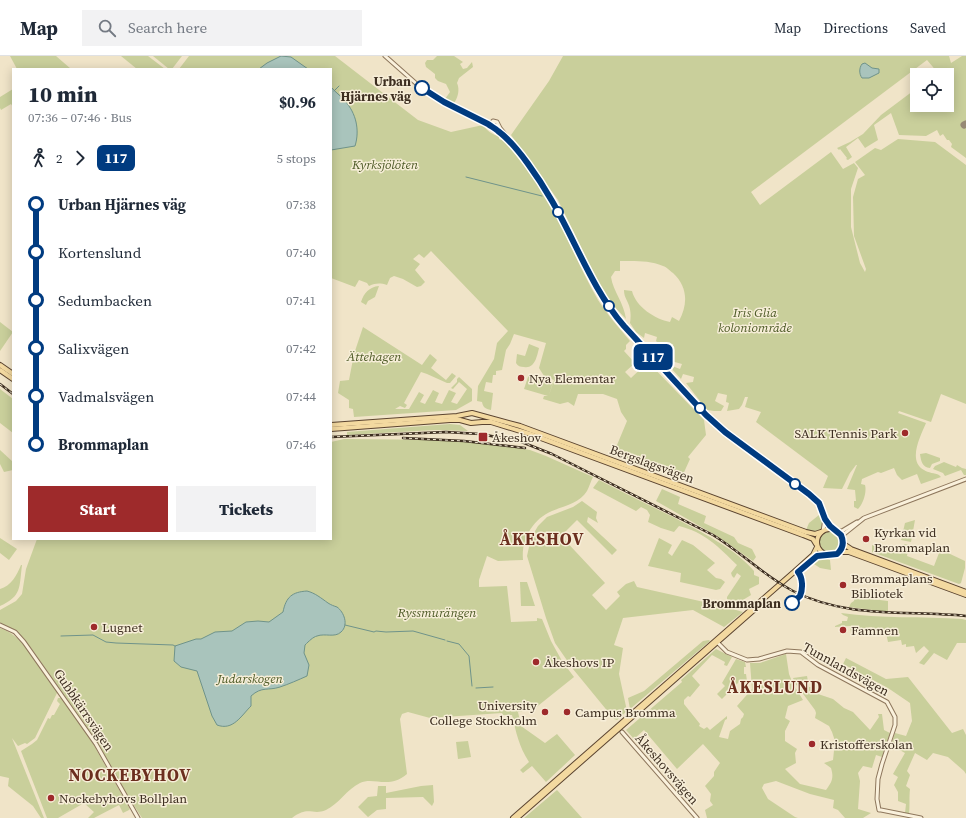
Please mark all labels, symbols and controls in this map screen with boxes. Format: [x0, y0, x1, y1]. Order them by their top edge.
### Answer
search box [82, 10, 362, 46]
text: Map [20, 15, 58, 41]
icon: search [96, 17, 118, 39]
text: Search here [128, 17, 207, 38]
text: Map [774, 18, 801, 38]
text: Directions [823, 18, 888, 38]
text: Saved [910, 18, 946, 38]
map controls [910, 68, 954, 112]
button: locate [910, 68, 954, 112]
place label: Urban Hjärnes väg [340, 73, 411, 105]
text: 10 min [28, 79, 98, 109]
marker: Urban Hjärnes väg [414, 80, 430, 96]
text: $0.96 [279, 92, 316, 113]
text: 07:36 – 07:46 · Bus [28, 109, 132, 126]
icon: walk [28, 147, 50, 169]
icon: forward [69, 147, 91, 169]
text: 117 [105, 148, 127, 168]
text: 2 [56, 150, 63, 167]
text: 5 stops [276, 150, 316, 167]
park label: Kyrksjölöten [351, 156, 419, 173]
text: Urban Hjärnes väg [58, 194, 186, 215]
text: 07:38 [286, 196, 316, 213]
unlabelled marker [552, 206, 564, 218]
text: Kortenslund [58, 242, 141, 263]
text: 07:40 [286, 244, 316, 261]
text: Sedumbacken [58, 290, 152, 311]
text: 07:41 [286, 292, 316, 309]
unlabelled marker [603, 300, 615, 312]
park label: Iris Glia koloniområde [718, 304, 793, 336]
text: Salixvägen [58, 338, 129, 359]
text: 07:42 [286, 340, 316, 357]
line badge: 117 [630, 344, 676, 370]
text: 117 [642, 347, 664, 367]
park label: Ättehagen [346, 348, 402, 365]
place label: Nya Elementar [529, 370, 616, 387]
marker: Nya Elementar [516, 373, 526, 383]
text: Vadmalsvägen [58, 386, 154, 407]
text: 07:44 [286, 388, 316, 405]
unlabelled marker [694, 402, 706, 414]
place label: SALK Tennis Park [795, 425, 898, 442]
marker: SALK Tennis Park [900, 428, 910, 438]
place label: Åkeshov [492, 429, 542, 446]
marker: Åkeshov [477, 431, 489, 443]
text: Brommaplan [58, 434, 149, 455]
text: 07:46 [286, 436, 316, 453]
street label: Bergslagsvägen [607, 441, 697, 487]
unlabelled marker [789, 478, 801, 490]
button: Start [28, 486, 168, 532]
button: Tickets [176, 486, 316, 532]
place label: Kyrkan vid Brommaplan [874, 524, 950, 556]
district label: ÅKESHOV [500, 527, 584, 551]
marker: Kyrkan vid Brommaplan [861, 534, 871, 544]
place label: Brommaplans Bibliotek [851, 570, 933, 602]
marker: Brommaplans Bibliotek [838, 580, 848, 590]
place label: Brommaplan [702, 595, 781, 612]
marker: Brommaplan [784, 595, 800, 611]
park label: Ryssmurängen [397, 604, 477, 621]
place label: Lugnet [102, 619, 143, 636]
marker: Lugnet [89, 622, 99, 632]
place label: Famnen [851, 622, 899, 639]
marker: Famnen [838, 625, 848, 635]
street label: Tunnlandsvägen [800, 638, 892, 700]
place label: Åkeshovs IP [544, 654, 615, 671]
marker: Åkeshovs IP [531, 657, 541, 667]
street label: Gubbkärrsvägen [50, 666, 118, 754]
park label: Judarskogen [215, 670, 283, 687]
district label: ÅKESLUND [727, 675, 823, 699]
place label: University College Stockholm [430, 697, 537, 729]
place label: Campus Bromma [575, 704, 676, 721]
marker: University College Stockholm [540, 707, 550, 717]
marker: Campus Bromma [562, 707, 572, 717]
street label: Åkeshovsvägen [632, 730, 703, 808]
place label: Kristofferskolan [820, 736, 913, 753]
marker: Kristofferskolan [807, 739, 817, 749]
district label: NOCKEBYHOV [68, 763, 192, 787]
place label: Nockebyhovs Bollplan [59, 790, 187, 807]
marker: Nockebyhovs Bollplan [46, 793, 56, 803]

